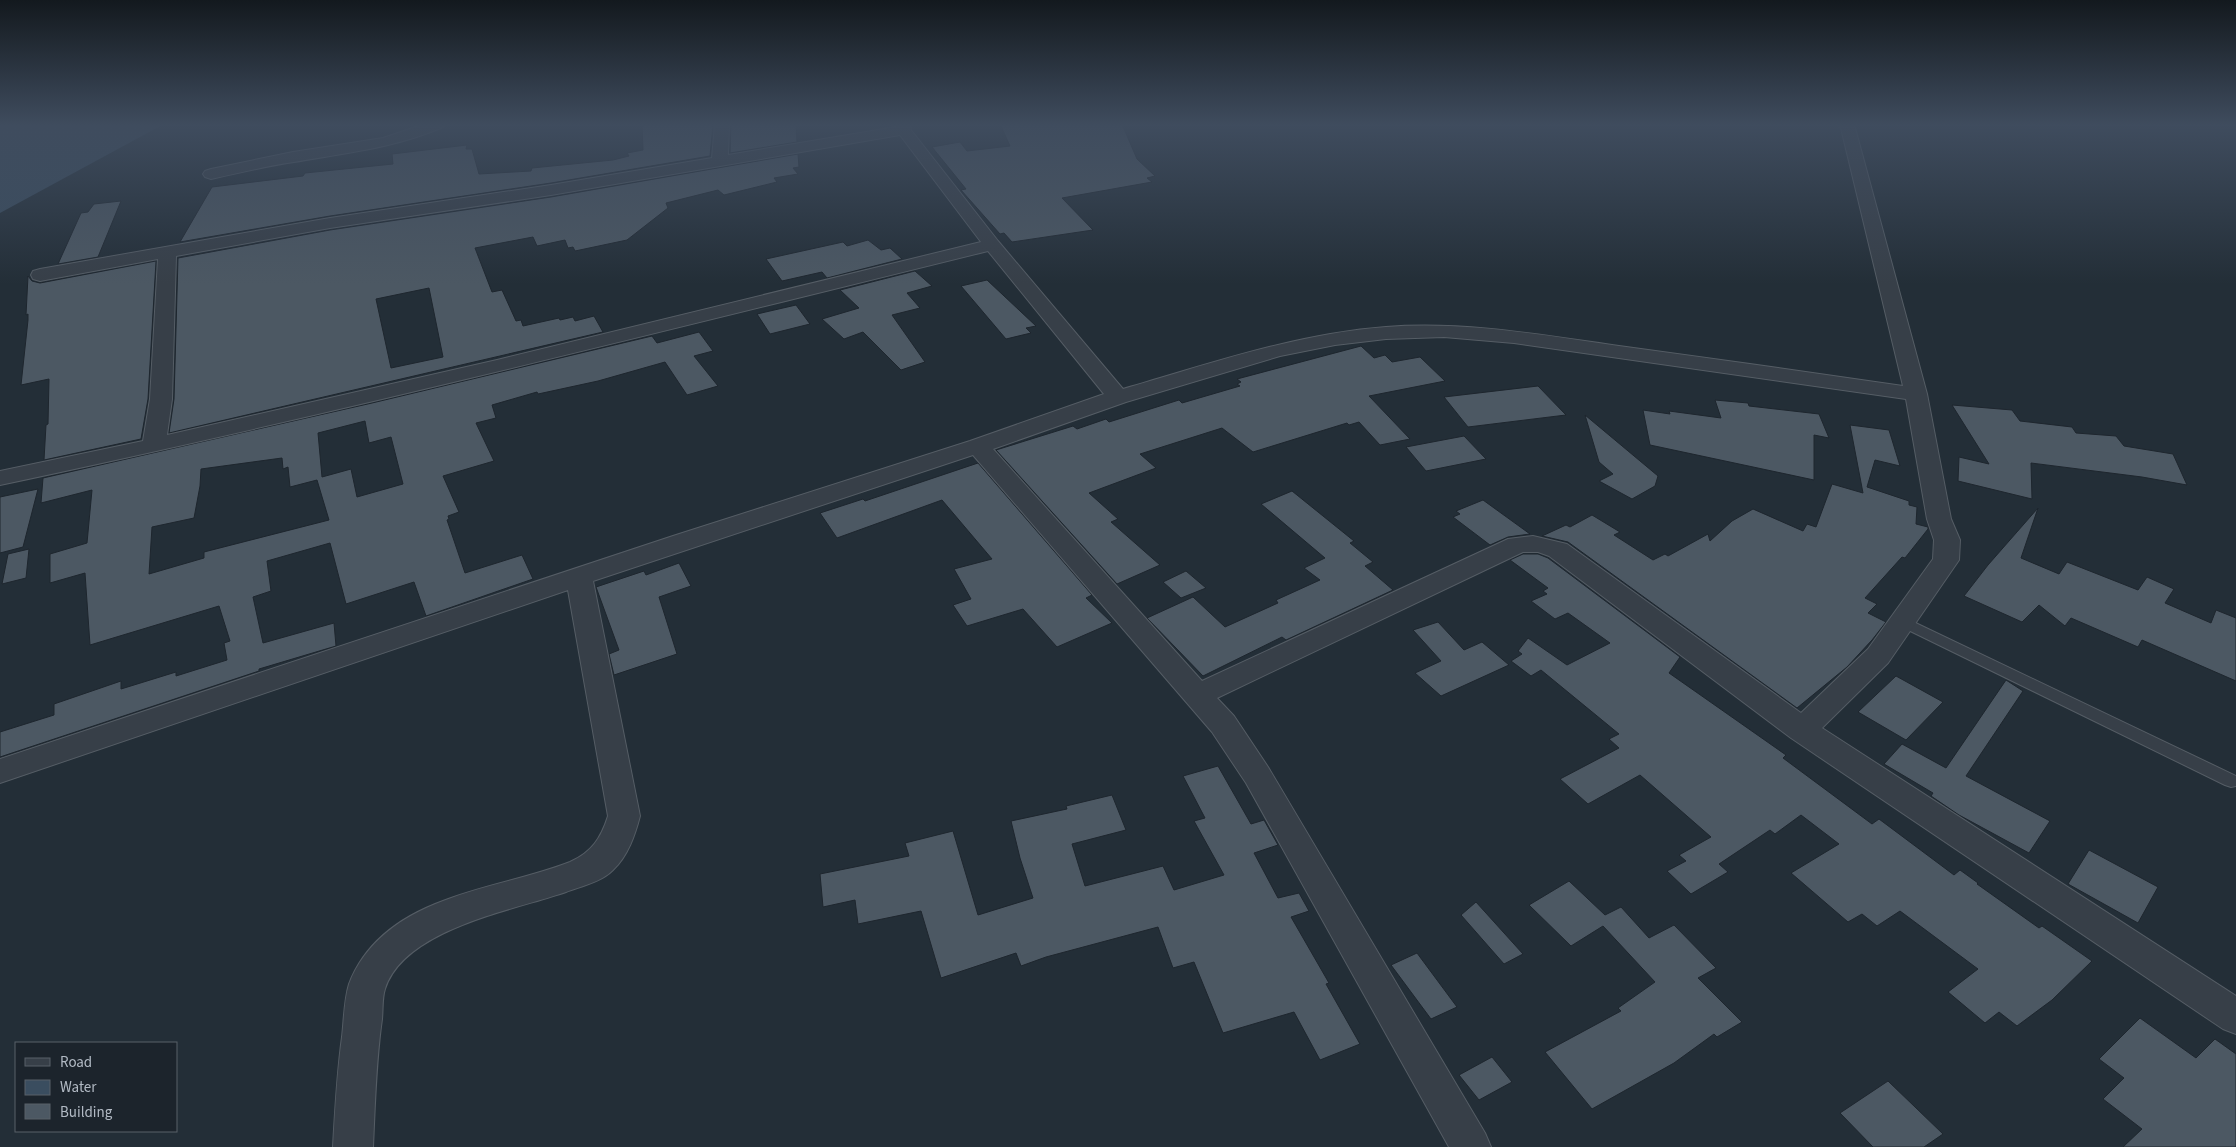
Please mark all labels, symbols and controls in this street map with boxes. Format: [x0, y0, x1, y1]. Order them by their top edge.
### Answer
legend [15, 1042, 178, 1132]
text: Road [60, 1052, 92, 1073]
text: Water [60, 1077, 97, 1098]
text: Building [60, 1102, 113, 1123]

